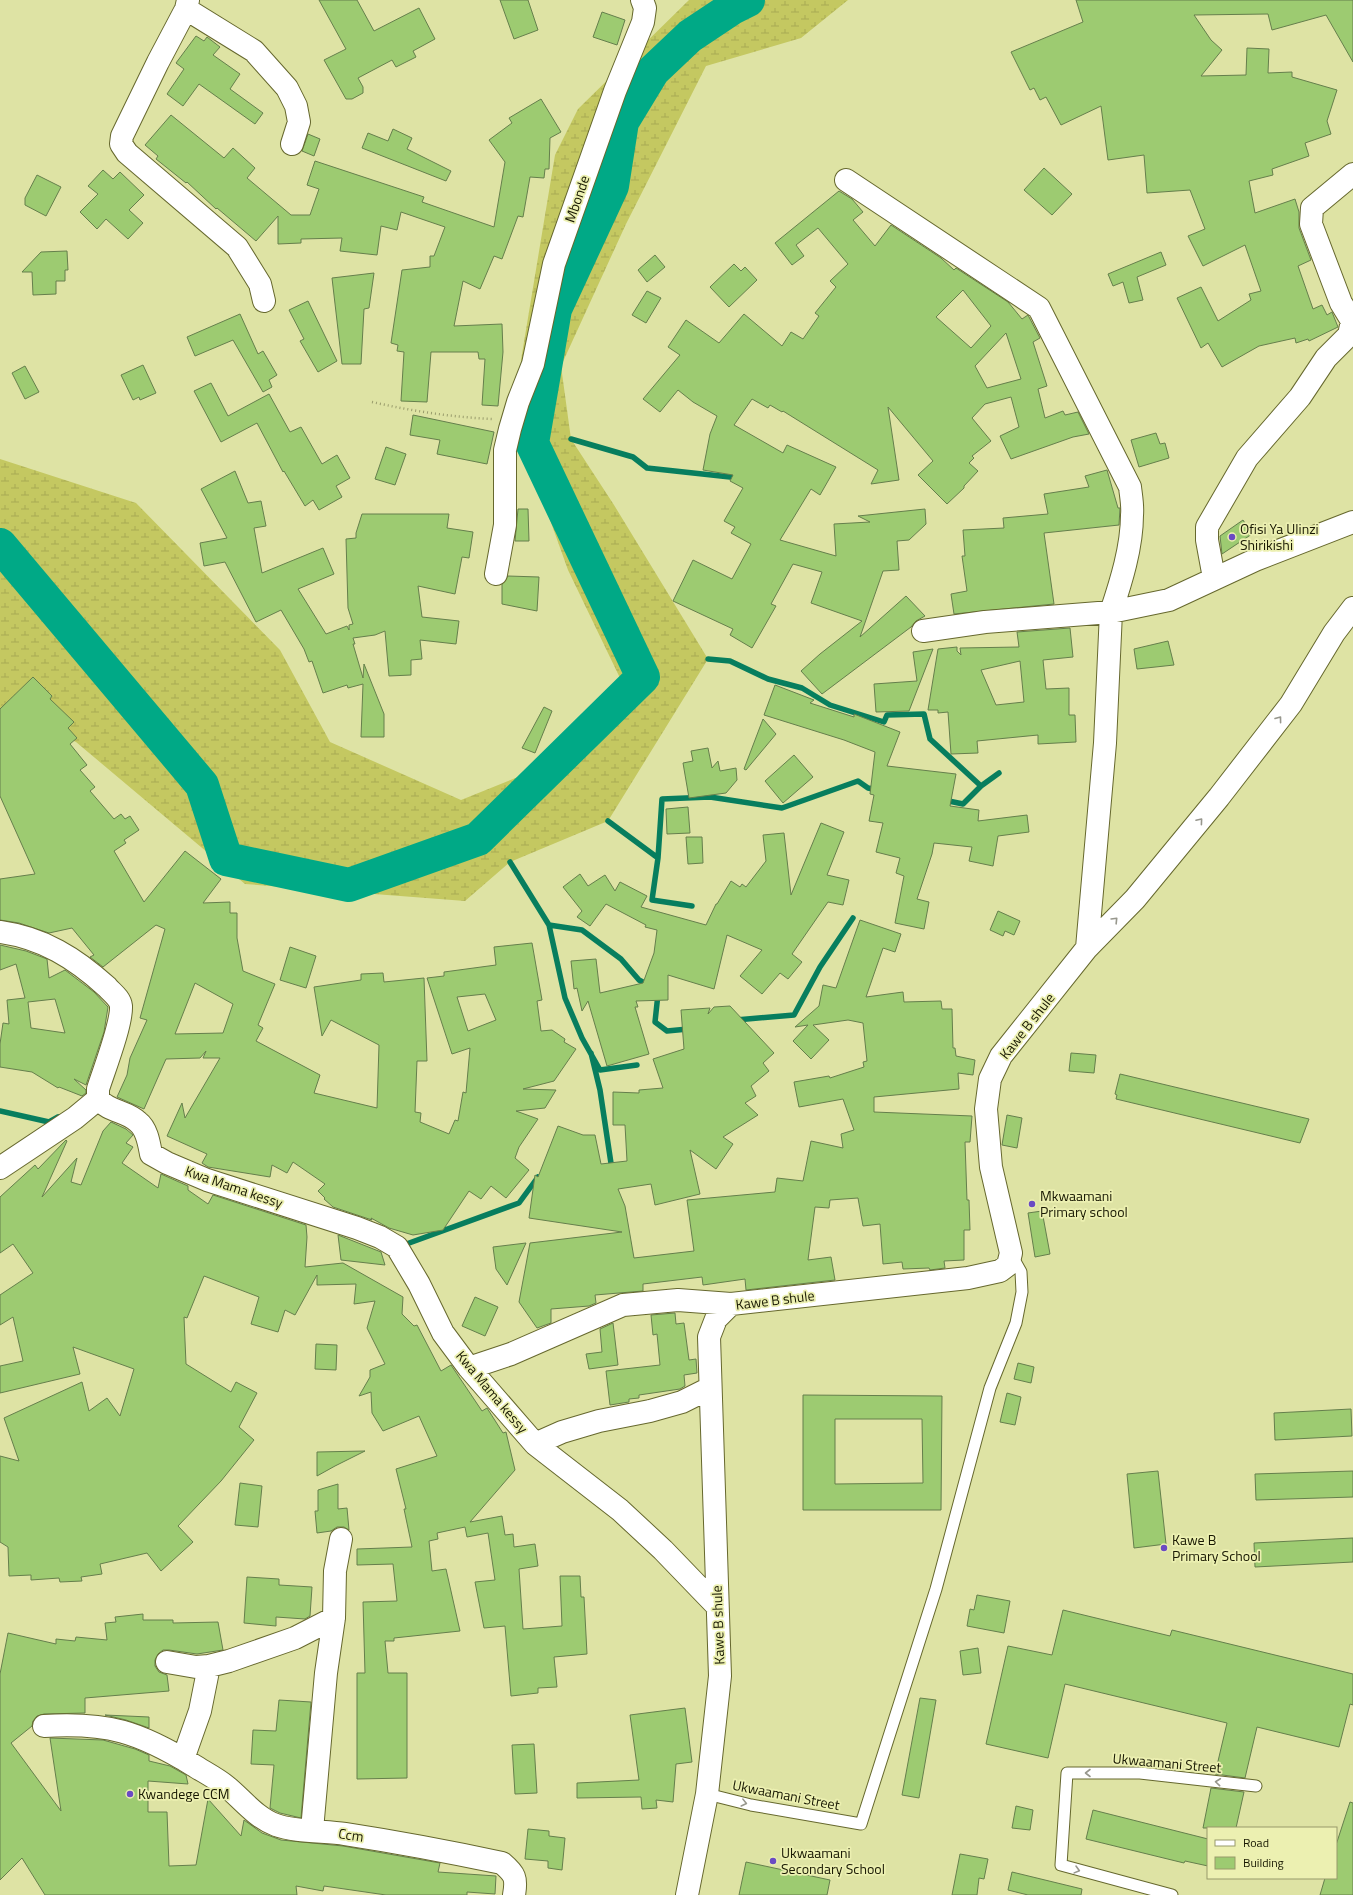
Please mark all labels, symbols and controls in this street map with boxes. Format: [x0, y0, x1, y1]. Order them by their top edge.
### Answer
street label: Mbonde [559, 172, 594, 225]
place label: Ofisi Ya Ulinzi Shirikishi [1240, 518, 1319, 555]
marker: Ofisi Ya Ulinzi Shirikishi [1227, 532, 1237, 542]
one-way arrow [1275, 716, 1282, 723]
one-way arrow [1195, 819, 1202, 826]
one-way arrow [1110, 917, 1118, 925]
street label: Kawe B shule [994, 988, 1059, 1063]
street label: Kwa Mama kessy [182, 1160, 286, 1213]
place label: Mkwaamani Primary school [1040, 1185, 1128, 1222]
marker: Mkwaamani Primary school [1027, 1199, 1037, 1209]
street label: Kawe B shule [734, 1284, 816, 1315]
street label: Kwa Mama kessy [452, 1346, 533, 1438]
place label: Kawe B Primary School [1172, 1529, 1261, 1566]
marker: Kawe B Primary School [1159, 1543, 1169, 1553]
street label: Kawe B shule [706, 1585, 729, 1665]
street label: Ukwaamani Street [1112, 1747, 1222, 1778]
one-way arrow [1085, 1769, 1091, 1777]
street label: Ukwaamani Street [731, 1774, 842, 1815]
one-way arrow [1215, 1777, 1221, 1786]
place label: Kwandege CCM [138, 1783, 229, 1804]
marker: Kwandege CCM [125, 1789, 135, 1799]
one-way arrow [741, 1798, 748, 1807]
street label: Ccm [337, 1822, 365, 1847]
legend [1207, 1827, 1337, 1879]
text: Road [1243, 1833, 1269, 1852]
place label: Ukwaamani Secondary School [781, 1842, 885, 1879]
text: Building [1243, 1853, 1284, 1872]
marker: Ukwaamani Secondary School [768, 1856, 778, 1866]
one-way arrow [1074, 1865, 1080, 1873]

